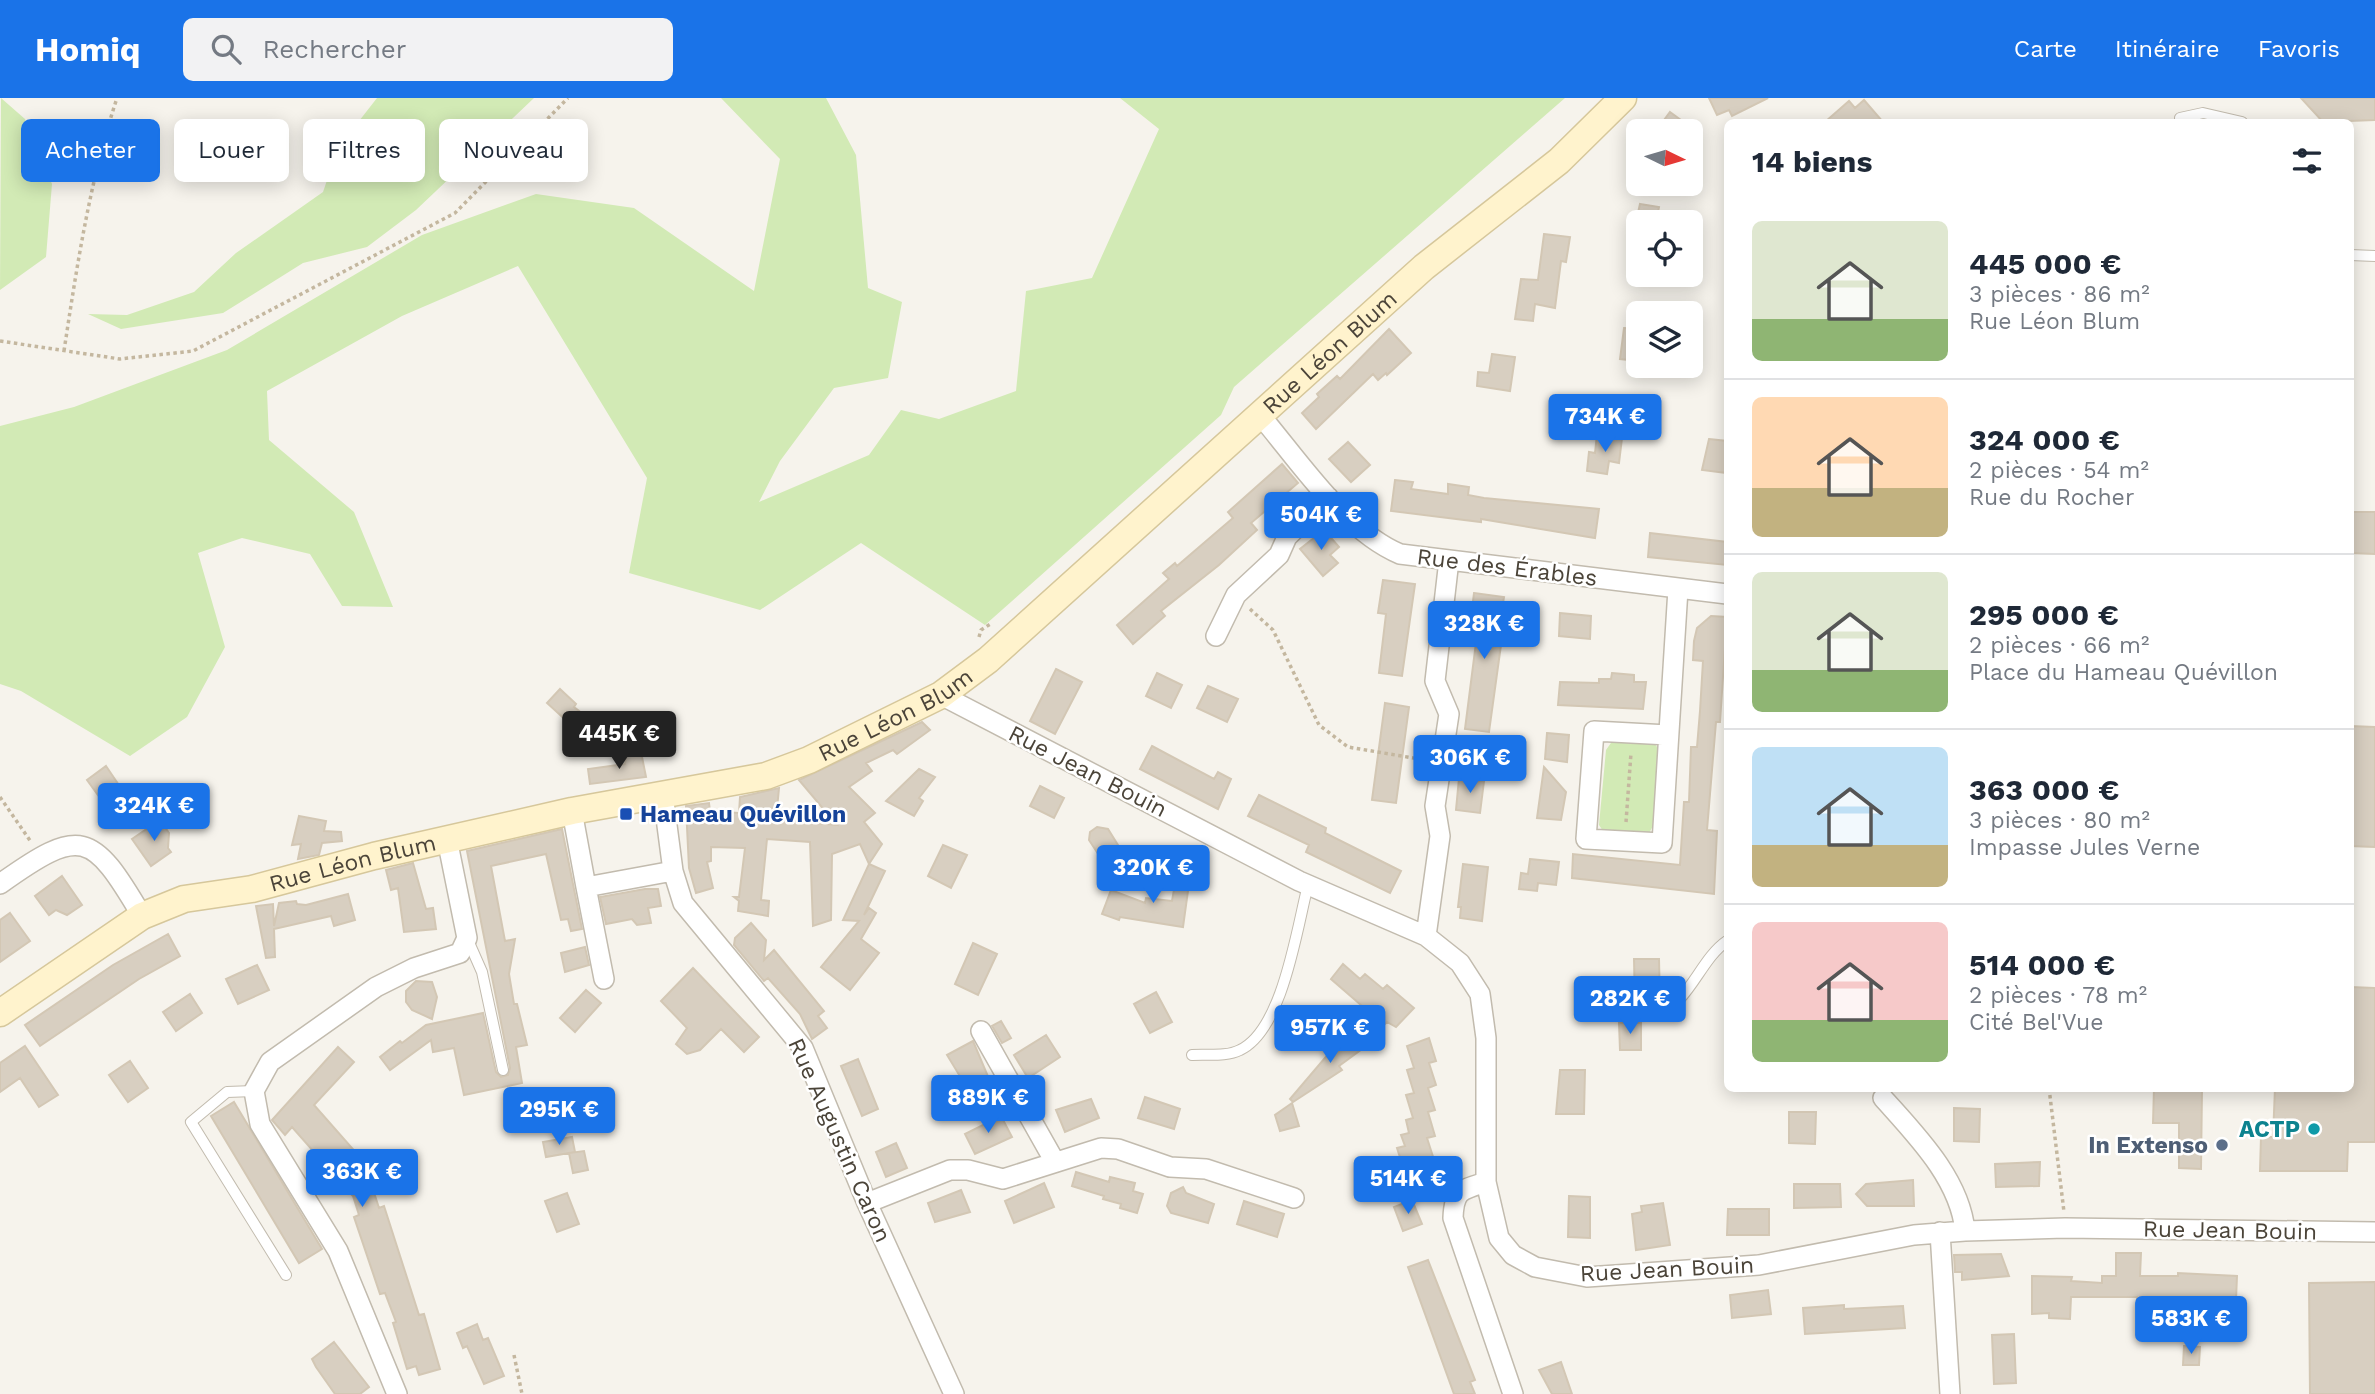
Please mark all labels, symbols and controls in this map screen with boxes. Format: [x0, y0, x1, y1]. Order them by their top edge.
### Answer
search box [183, 18, 673, 81]
text: Homiq [35, 30, 141, 69]
icon: search [207, 30, 245, 68]
text: Rechercher [263, 34, 406, 64]
text: Carte [2014, 35, 2077, 63]
text: Itinéraire [2115, 35, 2220, 63]
text: Favoris [2258, 35, 2340, 63]
chip: Acheter [21, 119, 160, 182]
chip: Louer [174, 119, 289, 182]
chip: Filtres [303, 119, 425, 182]
chip: Nouveau [439, 119, 588, 182]
north arrow [1626, 119, 1703, 196]
map controls [1626, 119, 1703, 378]
icon: filters [2288, 142, 2326, 180]
text: 14 biens [1752, 144, 1872, 179]
button: locate [1626, 210, 1703, 287]
text: 445 000 € [1969, 246, 2121, 281]
icon: home [1808, 249, 1892, 333]
text: 3 pièces · 86 m² [1969, 281, 2150, 308]
street label: Rue Léon Blum [1257, 285, 1402, 420]
button: layers [1626, 301, 1703, 378]
text: Rue Léon Blum [1969, 308, 2140, 335]
pin: 734K € [1548, 394, 1662, 454]
text: 734K € [1564, 403, 1646, 430]
text: 324 000 € [1969, 422, 2120, 457]
icon: home [1808, 425, 1892, 509]
text: 2 pièces · 54 m² [1969, 457, 2149, 484]
text: Rue du Rocher [1969, 484, 2134, 511]
pin: 504K € [1264, 492, 1378, 552]
text: 504K € [1280, 501, 1362, 528]
street label: Rue des Érables [1415, 543, 1599, 592]
text: 295 000 € [1969, 597, 2119, 632]
icon: home [1808, 600, 1892, 684]
pin: 328K € [1427, 602, 1541, 661]
text: 328K € [1444, 610, 1524, 637]
text: 2 pièces · 66 m² [1969, 632, 2149, 659]
text: Place du Hameau Quévillon [1969, 659, 2278, 686]
street label: Rue Léon Blum [814, 663, 978, 767]
pin: 445K € [562, 712, 676, 771]
text: 445K € [578, 720, 660, 747]
street label: Rue Jean Bouin [1004, 720, 1172, 823]
pin: 306K € [1413, 736, 1527, 795]
text: 306K € [1429, 744, 1511, 771]
text: 363 000 € [1969, 772, 2119, 807]
icon: home [1808, 775, 1892, 859]
pin: 324K € [97, 784, 211, 843]
text: 324K € [114, 792, 194, 819]
place label: Hameau Quévillon [640, 801, 846, 828]
marker: Hameau Quévillon [618, 806, 634, 822]
text: 3 pièces · 80 m² [1969, 807, 2150, 834]
street label: Rue Léon Blum [266, 829, 439, 898]
text: Impasse Jules Verne [1969, 834, 2200, 861]
pin: 320K € [1096, 846, 1210, 905]
text: 320K € [1113, 854, 1193, 881]
text: 514 000 € [1969, 947, 2115, 982]
icon: home [1808, 950, 1892, 1034]
pin: 282K € [1573, 976, 1687, 1036]
text: 2 pièces · 78 m² [1969, 982, 2147, 1009]
text: 282K € [1590, 985, 1670, 1012]
pin: 957K € [1273, 1006, 1387, 1065]
text: Cité Bel'Vue [1969, 1009, 2103, 1036]
text: 957K € [1290, 1014, 1370, 1041]
street label: Rue Augustin Caron [782, 1034, 897, 1247]
pin: 889K € [931, 1076, 1045, 1135]
text: 889K € [947, 1084, 1029, 1111]
pin: 295K € [502, 1088, 616, 1147]
text: 295K € [519, 1096, 599, 1123]
place label: ACTP [2239, 1116, 2300, 1143]
marker: ACTP [2306, 1121, 2322, 1137]
place label: In Extenso [2088, 1132, 2208, 1159]
marker: In Extenso [2214, 1137, 2230, 1153]
pin: 363K € [305, 1150, 419, 1209]
pin: 514K € [1351, 1156, 1465, 1216]
text: 363K € [322, 1158, 402, 1185]
text: 514K € [1370, 1165, 1446, 1192]
street label: Rue Jean Bouin [2143, 1215, 2317, 1246]
street label: Rue Jean Bouin [1579, 1251, 1755, 1288]
pin: 583K € [2134, 1296, 2248, 1356]
text: 583K € [2151, 1305, 2231, 1332]

